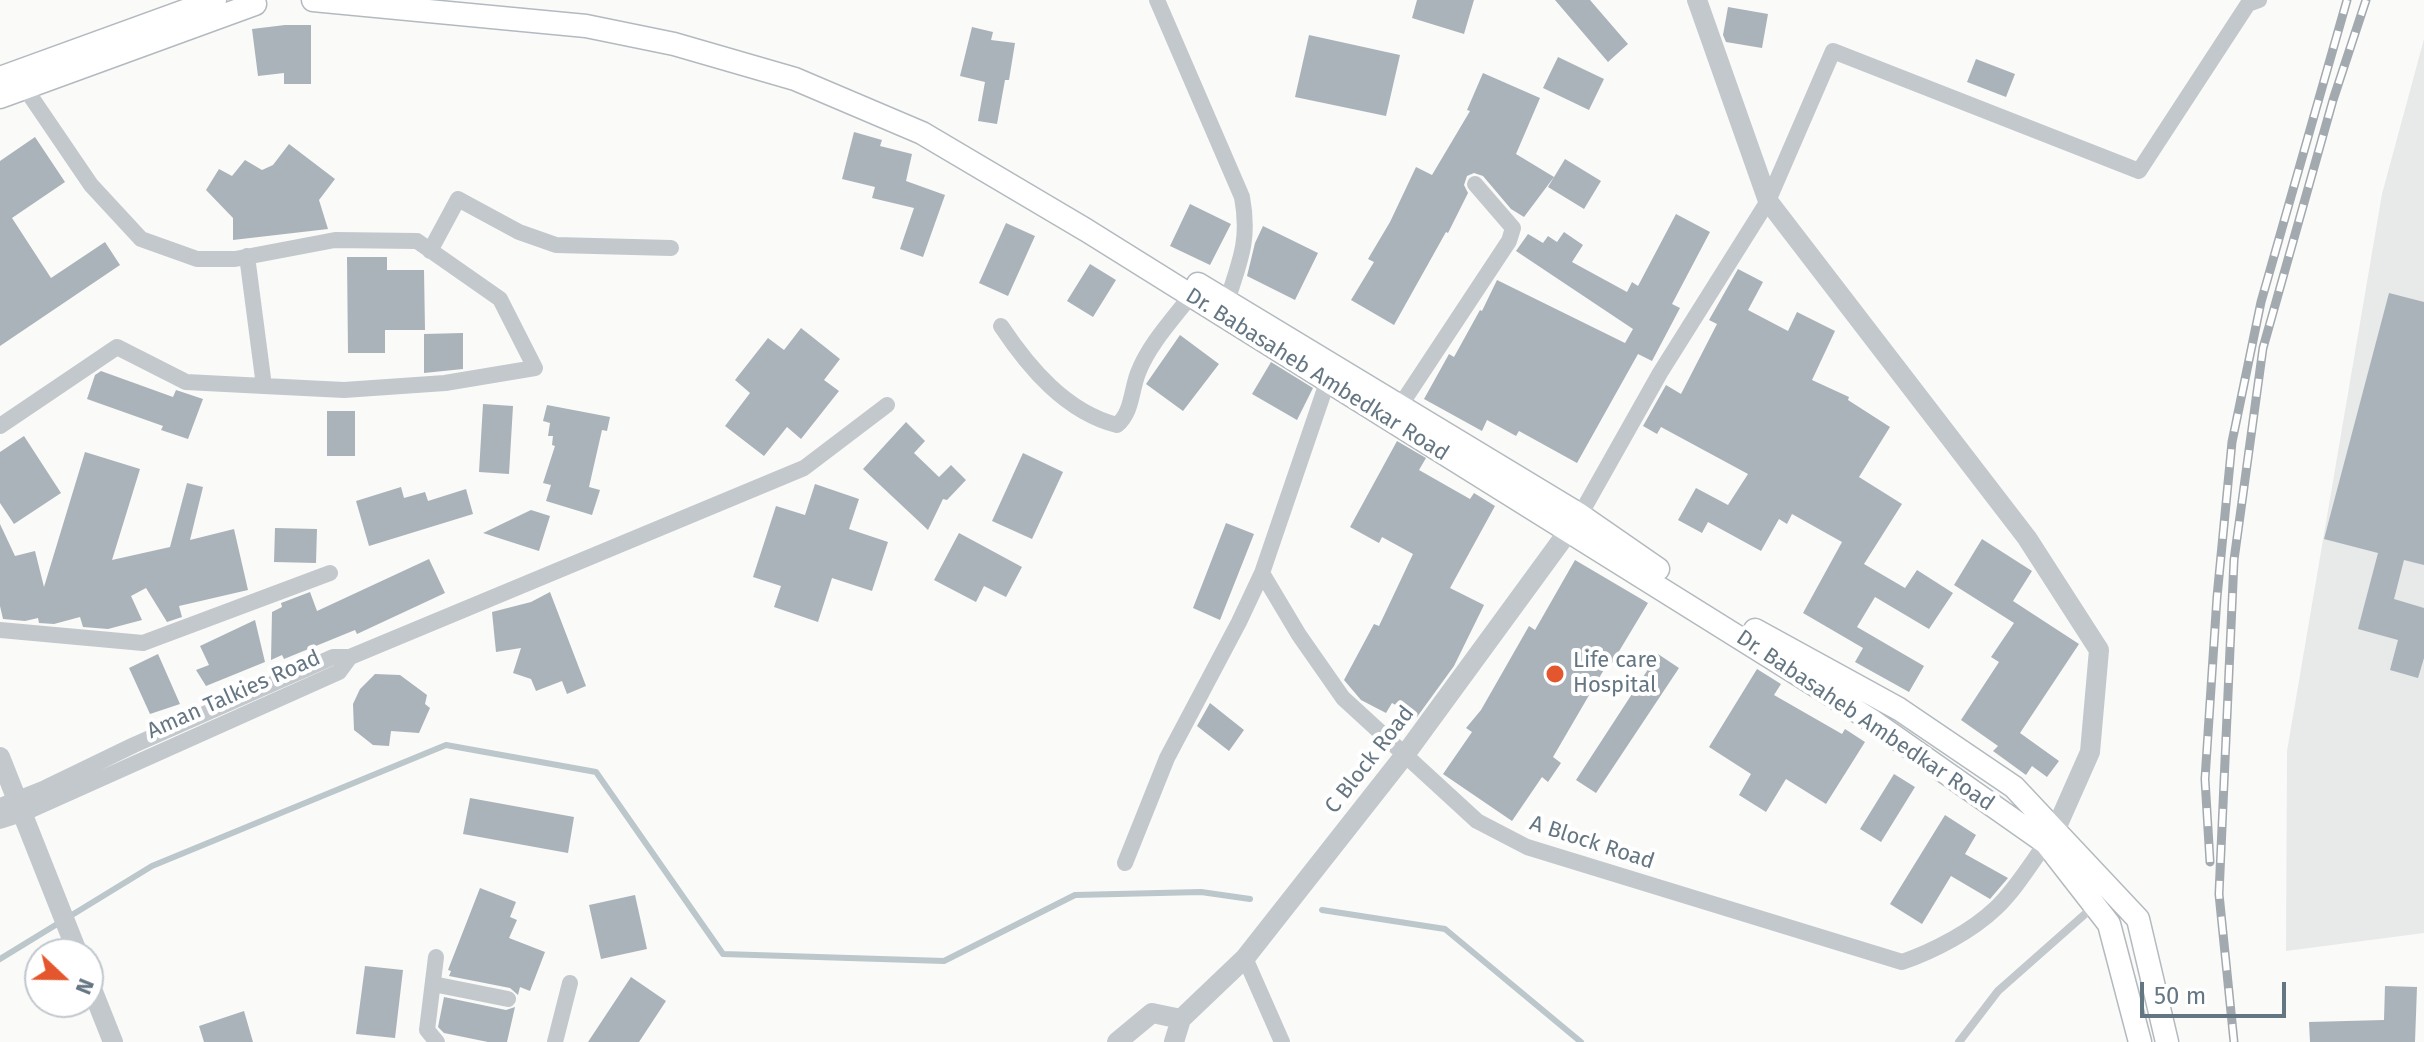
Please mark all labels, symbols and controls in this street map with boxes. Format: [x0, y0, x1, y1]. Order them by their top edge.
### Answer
street label: Dr. Babasaheb Ambedkar Road [1181, 283, 1453, 467]
street label: Dr. Babasaheb Ambedkar Road [1731, 625, 1999, 817]
street label: Aman Talkies Road [143, 645, 325, 745]
place label: Life care Hospital [1573, 648, 1657, 700]
marker: Life care Hospital [1544, 663, 1566, 685]
street label: C Block Road [1320, 701, 1420, 819]
street label: A Block Road [1526, 810, 1658, 876]
north arrow [24, 938, 104, 1018]
scale bar [2144, 966, 2290, 1016]
text: N [70, 975, 100, 998]
text: 50 m [2154, 982, 2206, 1010]

